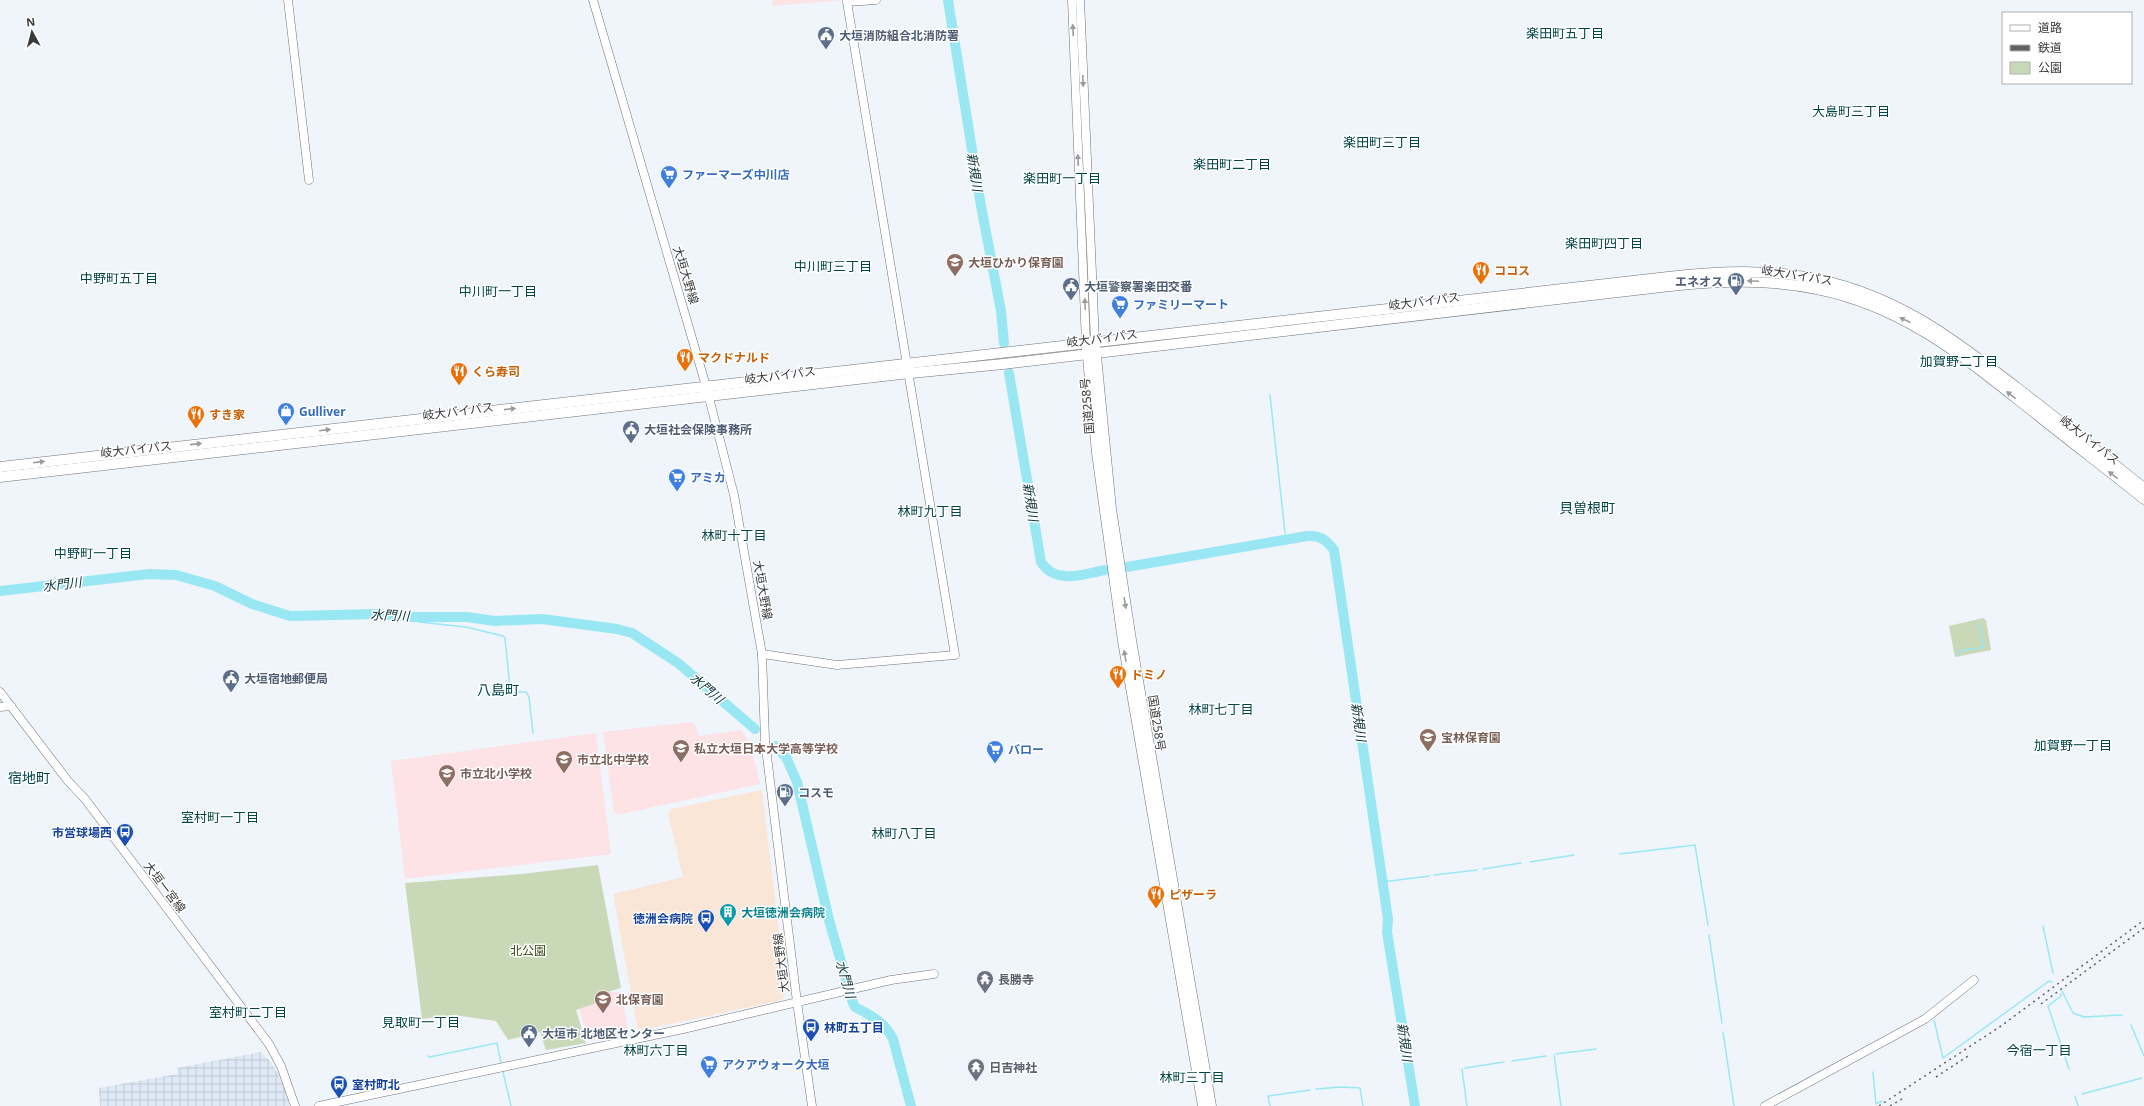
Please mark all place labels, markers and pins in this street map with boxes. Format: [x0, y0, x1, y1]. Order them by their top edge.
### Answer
public building icon: 大垣消防組合北消防署 [816, 25, 836, 50]
place label: 大垣消防組合北消防署 [839, 27, 959, 44]
supermarket icon: ファーマーズ中川店 [659, 164, 679, 189]
place label: ファーマーズ中川店 [682, 166, 789, 183]
school or university icon: 大垣ひかり保育園 [945, 252, 965, 277]
place label: 大垣ひかり保育園 [968, 254, 1064, 271]
restaurant icon: ココス [1471, 260, 1491, 285]
place label: ココス [1494, 262, 1530, 279]
fuel station icon: エネオス [1726, 271, 1746, 296]
place label: エネオス [1675, 273, 1723, 290]
public building icon: 大垣警察署楽田交番 [1061, 276, 1081, 301]
place label: 大垣警察署楽田交番 [1084, 278, 1193, 295]
supermarket icon: ファミリーマート [1110, 294, 1130, 319]
place label: ファミリーマート [1133, 296, 1229, 313]
restaurant icon: マクドナルド [675, 347, 695, 372]
place label: マクドナルド [698, 349, 770, 366]
restaurant icon: くら寿司 [449, 361, 469, 386]
place label: くら寿司 [472, 363, 520, 380]
shop icon: Gulliver [276, 401, 296, 426]
place label: Gulliver [299, 403, 346, 420]
restaurant icon: すき家 [186, 404, 206, 429]
place label: すき家 [209, 406, 245, 423]
public building icon: 大垣社会保険事務所 [621, 419, 641, 444]
place label: 大垣社会保険事務所 [644, 421, 752, 438]
supermarket icon: アミカ [667, 467, 687, 492]
place label: アミカ [690, 469, 726, 486]
restaurant icon: ドミノ [1108, 664, 1128, 689]
place label: ドミノ [1131, 666, 1167, 683]
public building icon: 大垣宿地郵便局 [221, 668, 241, 693]
place label: 大垣宿地郵便局 [244, 670, 328, 687]
school or university icon: 宝林保育園 [1418, 727, 1438, 752]
place label: 宝林保育園 [1441, 729, 1501, 746]
school or university icon: 私立大垣日本大学高等学校 [671, 738, 691, 763]
supermarket icon: バロー [985, 739, 1005, 764]
place label: 私立大垣日本大学高等学校 [694, 740, 838, 757]
place label: バロー [1008, 741, 1044, 758]
school or university icon: 市立北中学校 [554, 749, 574, 774]
place label: 市立北中学校 [577, 751, 649, 768]
school or university icon: 市立北小学校 [437, 763, 457, 788]
place label: 市立北小学校 [460, 765, 532, 782]
fuel station icon: コスモ [775, 782, 795, 807]
place label: コスモ [798, 784, 834, 801]
bus stop icon: 市営球場西 [115, 822, 135, 847]
place label: 市営球場西 [52, 824, 112, 841]
restaurant icon: ピザーラ [1146, 884, 1166, 909]
place label: ピザーラ [1169, 886, 1217, 903]
building icon: 大垣徳洲会病院 [718, 902, 738, 927]
place label: 大垣徳洲会病院 [741, 904, 825, 921]
bus stop icon: 徳洲会病院 [696, 908, 716, 933]
place label: 徳洲会病院 [633, 910, 693, 927]
temple icon: 長勝寺 [975, 969, 995, 994]
place label: 長勝寺 [998, 971, 1034, 988]
school or university icon: 北保育園 [593, 989, 613, 1014]
place label: 北保育園 [616, 991, 664, 1008]
bus stop icon: 林町五丁目 [801, 1017, 821, 1042]
place label: 林町五丁目 [824, 1019, 884, 1036]
public building icon: 大垣市 北地区センター [519, 1023, 539, 1048]
place label: 大垣市 北地区センター [542, 1025, 665, 1042]
supermarket icon: アクアウォーク大垣 [699, 1054, 719, 1079]
place label: アクアウォーク大垣 [722, 1056, 829, 1073]
temple icon: 日吉神社 [966, 1057, 986, 1082]
place label: 日吉神社 [989, 1059, 1037, 1076]
bus stop icon: 室村町北 [329, 1074, 349, 1099]
place label: 室村町北 [352, 1076, 400, 1093]

